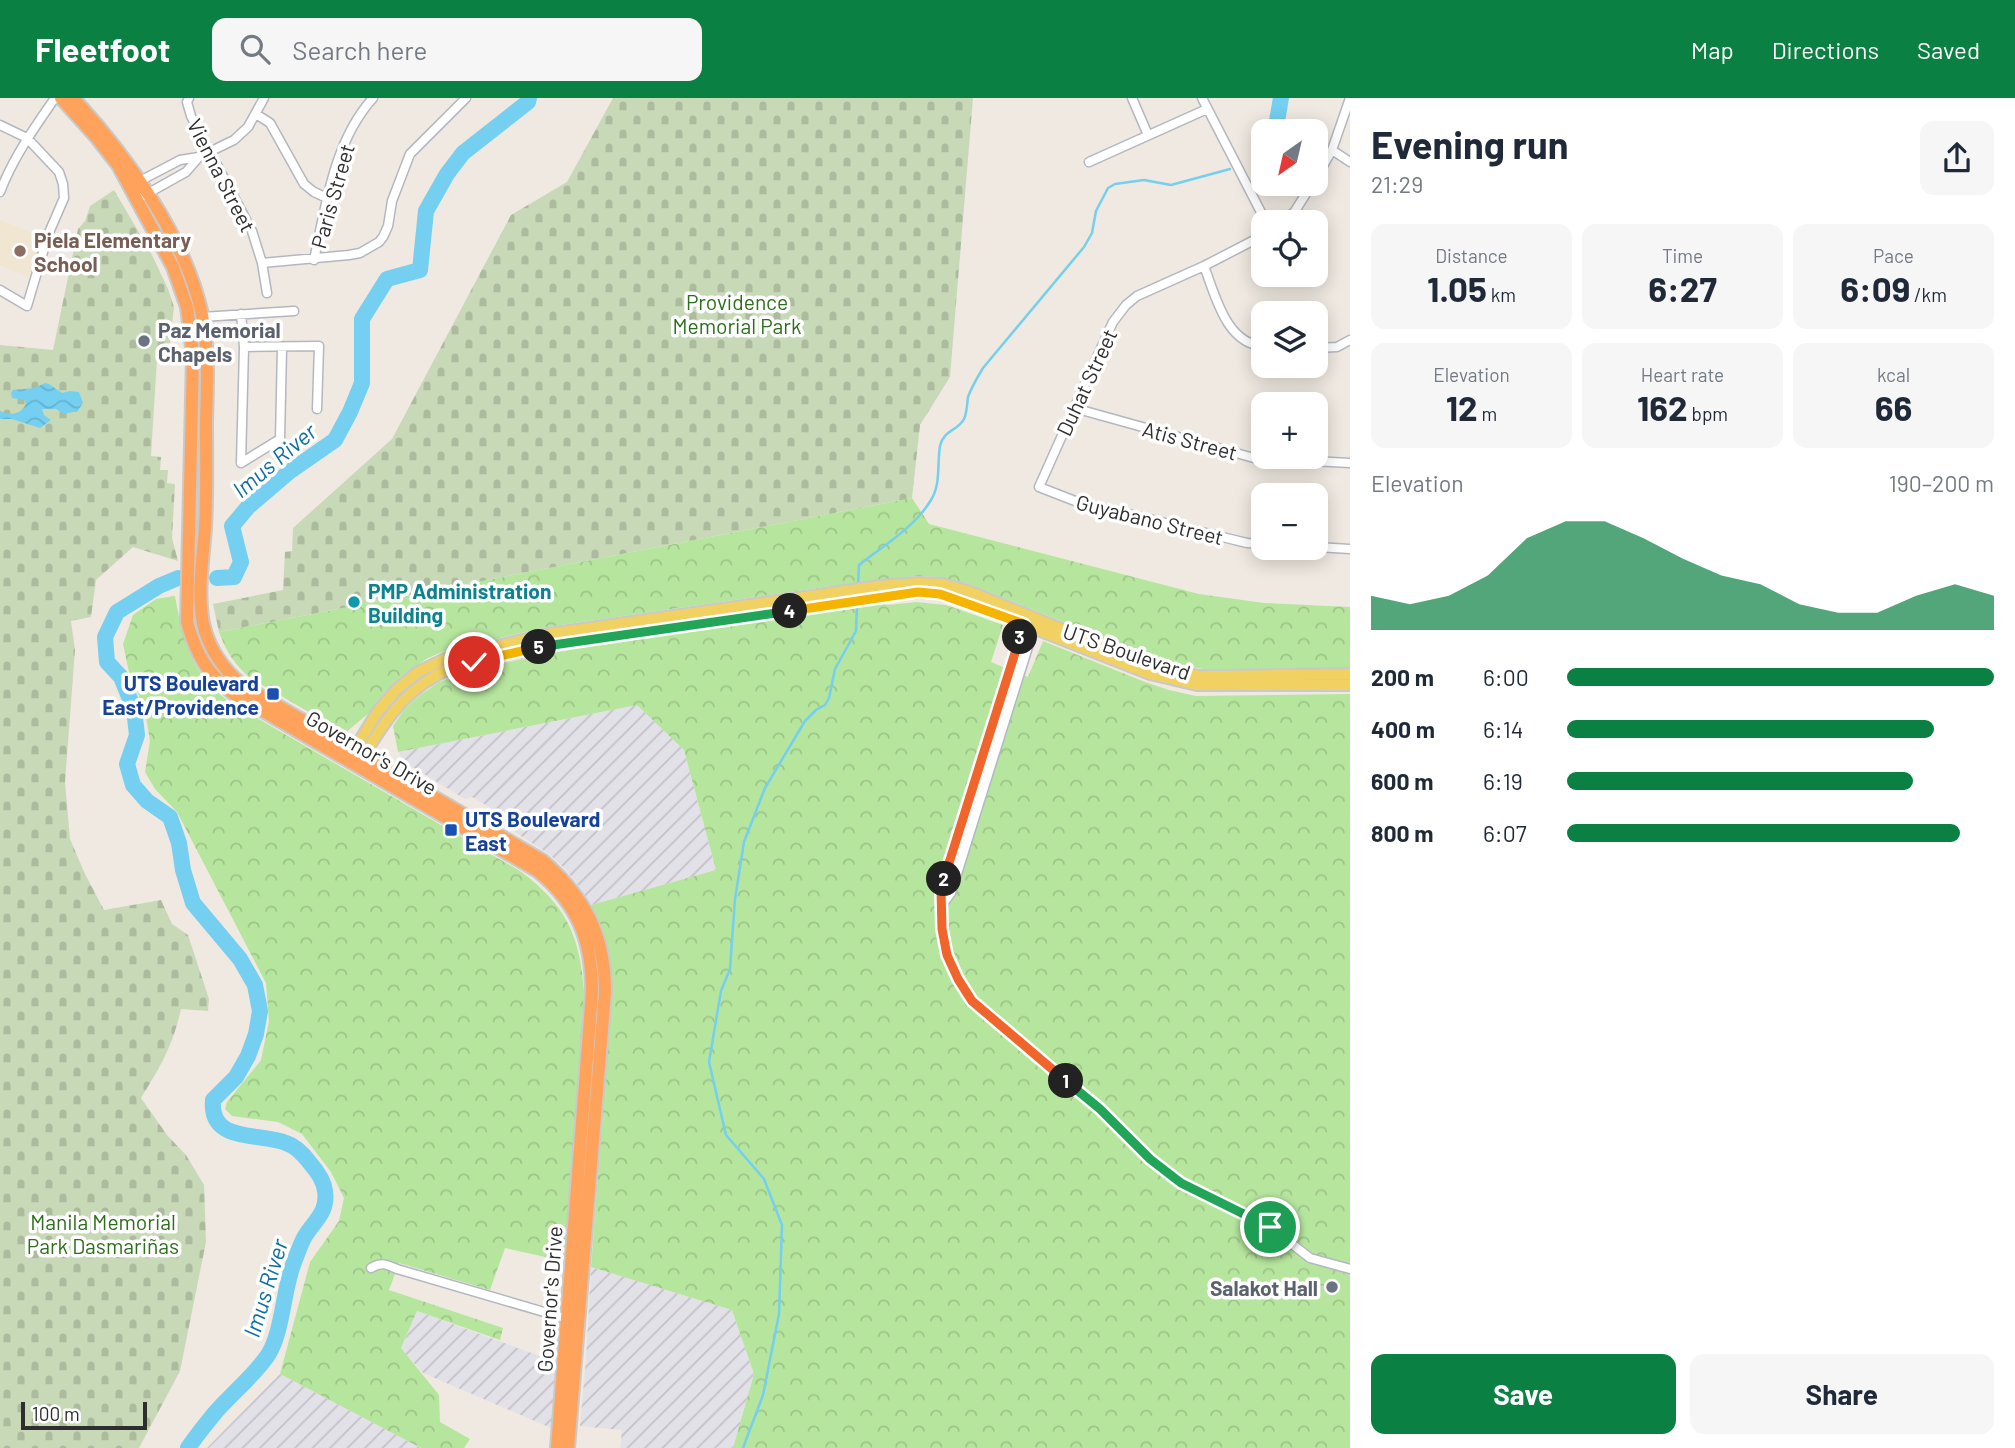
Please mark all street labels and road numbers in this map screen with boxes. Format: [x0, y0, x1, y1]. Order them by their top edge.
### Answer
street label: Vienna Street [183, 114, 261, 236]
street label: Paris Street [305, 141, 359, 251]
street label: Duhat Street [1050, 325, 1122, 439]
street label: Atis Street [1140, 415, 1240, 465]
street label: Guyabano Street [1074, 489, 1226, 549]
street label: UTS Boulevard [1060, 618, 1194, 684]
street label: Governor's Drive [302, 705, 442, 799]
street label: Governor's Drive [531, 1225, 567, 1373]

